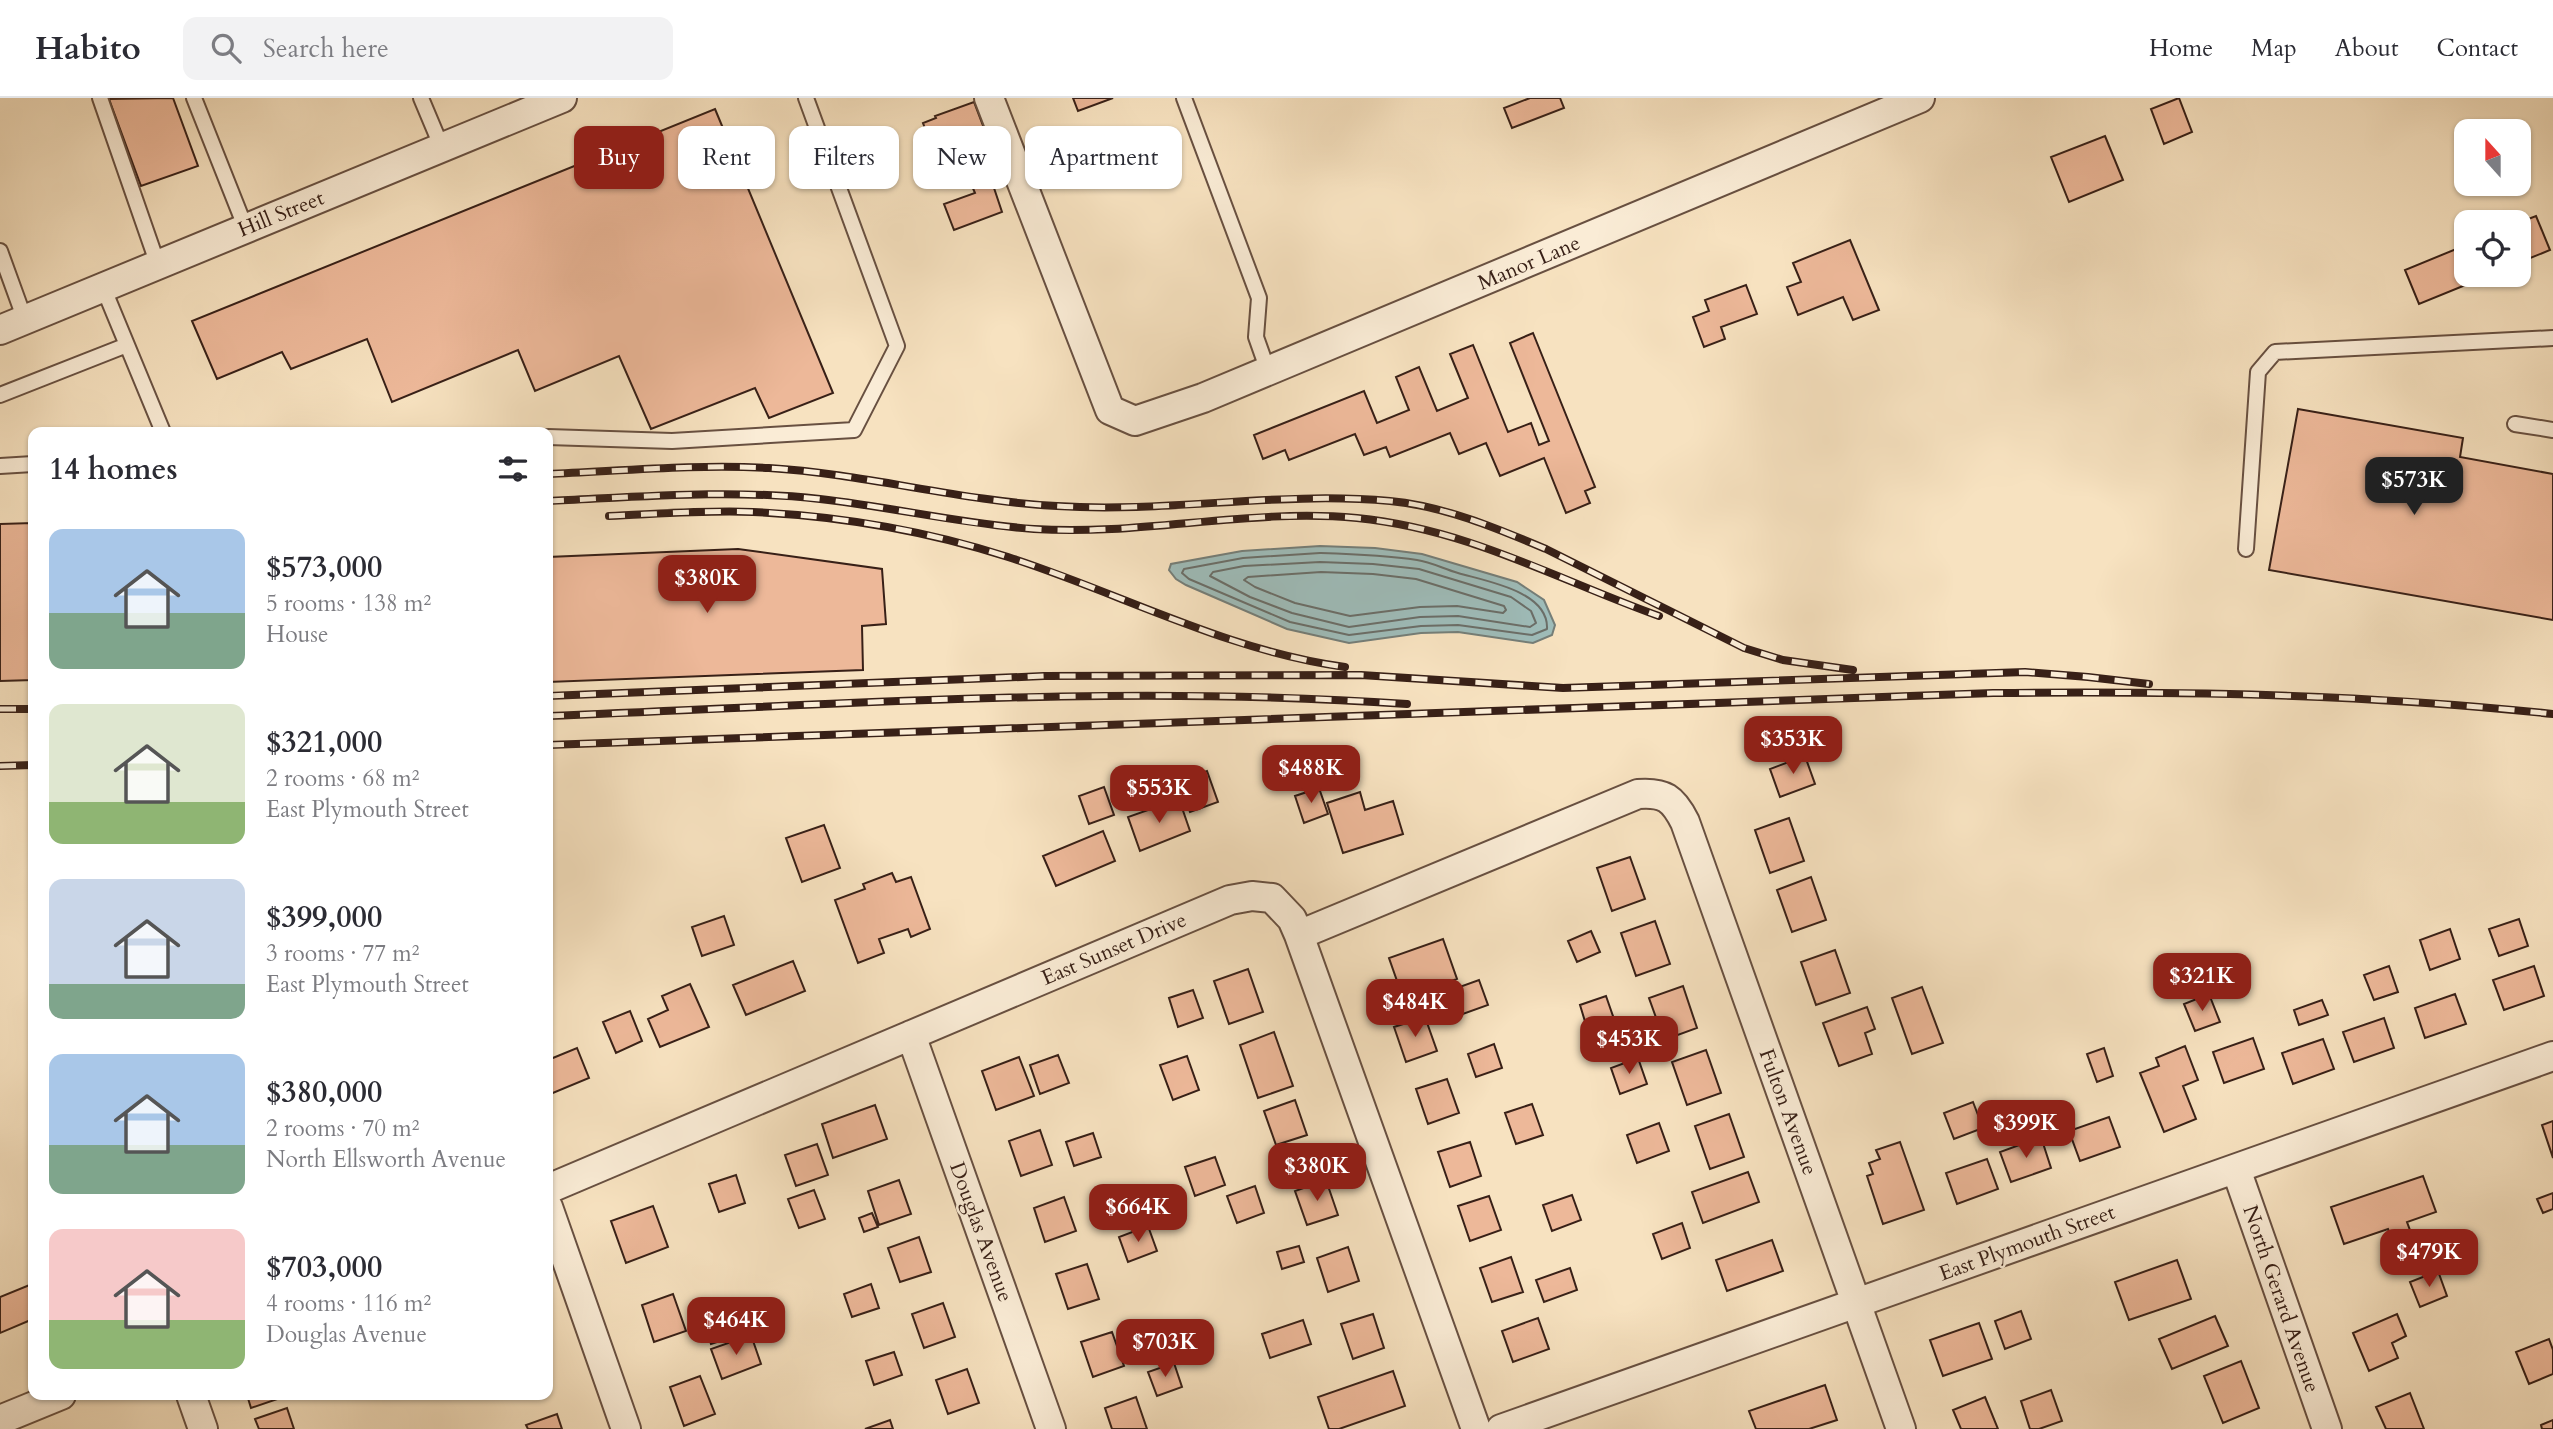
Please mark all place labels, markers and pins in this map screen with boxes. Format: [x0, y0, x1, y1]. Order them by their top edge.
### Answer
pin: $573K [2365, 458, 2463, 517]
pin: $380K [658, 556, 756, 615]
pin: $353K [1744, 716, 1842, 776]
pin: $488K [1262, 746, 1360, 805]
pin: $553K [1110, 766, 1208, 825]
pin: $321K [2153, 954, 2251, 1013]
pin: $484K [1366, 979, 1464, 1039]
pin: $453K [1580, 1016, 1678, 1076]
pin: $399K [1977, 1100, 2075, 1160]
pin: $380K [1268, 1144, 1366, 1203]
pin: $664K [1089, 1184, 1187, 1244]
pin: $479K [2380, 1230, 2478, 1289]
pin: $464K [687, 1298, 785, 1357]
pin: $703K [1116, 1320, 1214, 1379]

